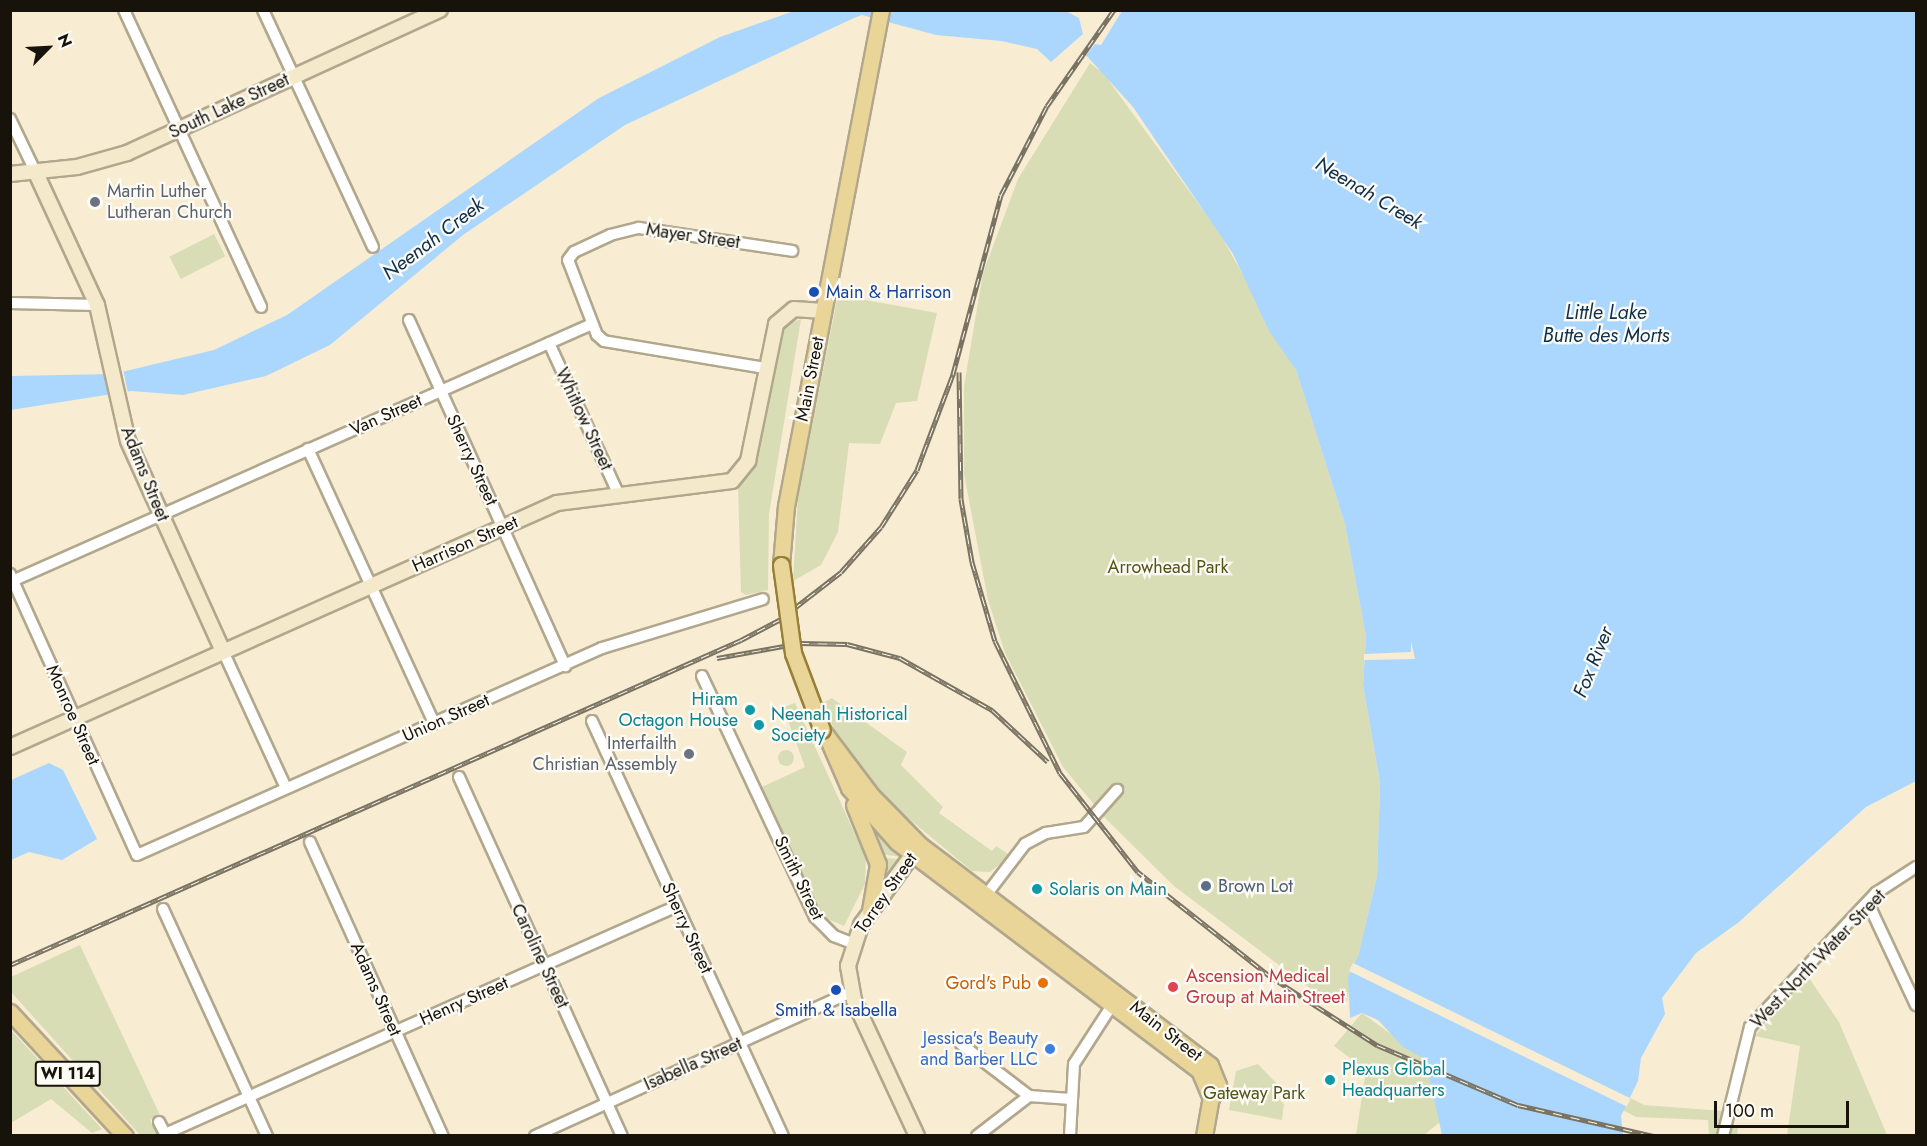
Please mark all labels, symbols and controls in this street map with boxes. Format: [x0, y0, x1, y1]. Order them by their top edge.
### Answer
north arrow [18, 18, 78, 78]
text: N [52, 30, 78, 51]
street label: South Lake Street [165, 69, 293, 143]
water label: Neenah Creek [1311, 152, 1427, 234]
place label: Martin Luther Lutheran Church [107, 181, 232, 224]
water label: Neenah Creek [378, 193, 488, 285]
marker: Martin Luther Lutheran Church [88, 195, 102, 209]
street label: Mayer Street [645, 219, 741, 253]
place label: Main & Harrison [826, 281, 951, 303]
marker: Main & Harrison [807, 285, 821, 299]
water label: Little Lake Butte des Morts [1543, 300, 1669, 347]
street label: Main Street [791, 335, 829, 423]
street label: Whitlow Street [551, 364, 617, 474]
street label: Van Street [347, 390, 425, 440]
street label: Sherry Street [442, 411, 502, 509]
street label: Adams Street [116, 423, 174, 525]
street label: Harrison Street [409, 511, 521, 577]
park label: Arrowhead Park [1108, 556, 1228, 578]
water label: Fox River [1568, 623, 1618, 701]
street label: Monroe Street [41, 662, 105, 768]
street label: Union Street [399, 689, 493, 747]
place label: Hiram Octagon House [619, 689, 738, 732]
marker: Hiram Octagon House [743, 703, 757, 717]
place label: Neenah Historical Society [771, 704, 908, 746]
marker: Neenah Historical Society [752, 718, 766, 732]
place label: Interfailth Christian Assembly [533, 733, 677, 776]
marker: Interfailth Christian Assembly [682, 747, 696, 761]
street label: Smith Street [769, 833, 829, 923]
street label: Torrey Street [850, 848, 922, 938]
place label: Brown Lot [1218, 875, 1293, 897]
place label: Solaris on Main [1049, 878, 1167, 900]
street label: Sherry Street [657, 879, 717, 977]
marker: Brown Lot [1199, 879, 1213, 893]
marker: Solaris on Main [1030, 882, 1044, 896]
street label: West North Water Street [1746, 885, 1890, 1033]
street label: Caroline Street [506, 900, 574, 1012]
street label: Adams Street [346, 939, 406, 1039]
place label: Ascension Medical Group at Main Street [1186, 966, 1345, 1008]
street label: Henry Street [416, 972, 512, 1030]
place label: Gord's Pub [946, 972, 1031, 994]
marker: Gord's Pub [1036, 976, 1050, 990]
marker: Ascension Medical Group at Main Street [1164, 978, 1182, 996]
marker: Smith & Isabella [829, 983, 843, 997]
street label: Main Street [1126, 996, 1206, 1066]
place label: Smith & Isabella [775, 999, 897, 1021]
place label: Jessica's Beauty and Barber LLC [920, 1028, 1038, 1070]
street label: Isabella Street [641, 1033, 745, 1095]
marker: Jessica's Beauty and Barber LLC [1043, 1042, 1057, 1056]
place label: Plexus Global Headquarters [1342, 1059, 1445, 1102]
road number: WI 114 [34, 1061, 103, 1087]
marker: Plexus Global Headquarters [1323, 1073, 1337, 1087]
park label: Gateway Park [1203, 1082, 1305, 1104]
scale bar [1717, 1089, 1852, 1127]
text: 100 m [1725, 1098, 1774, 1124]

